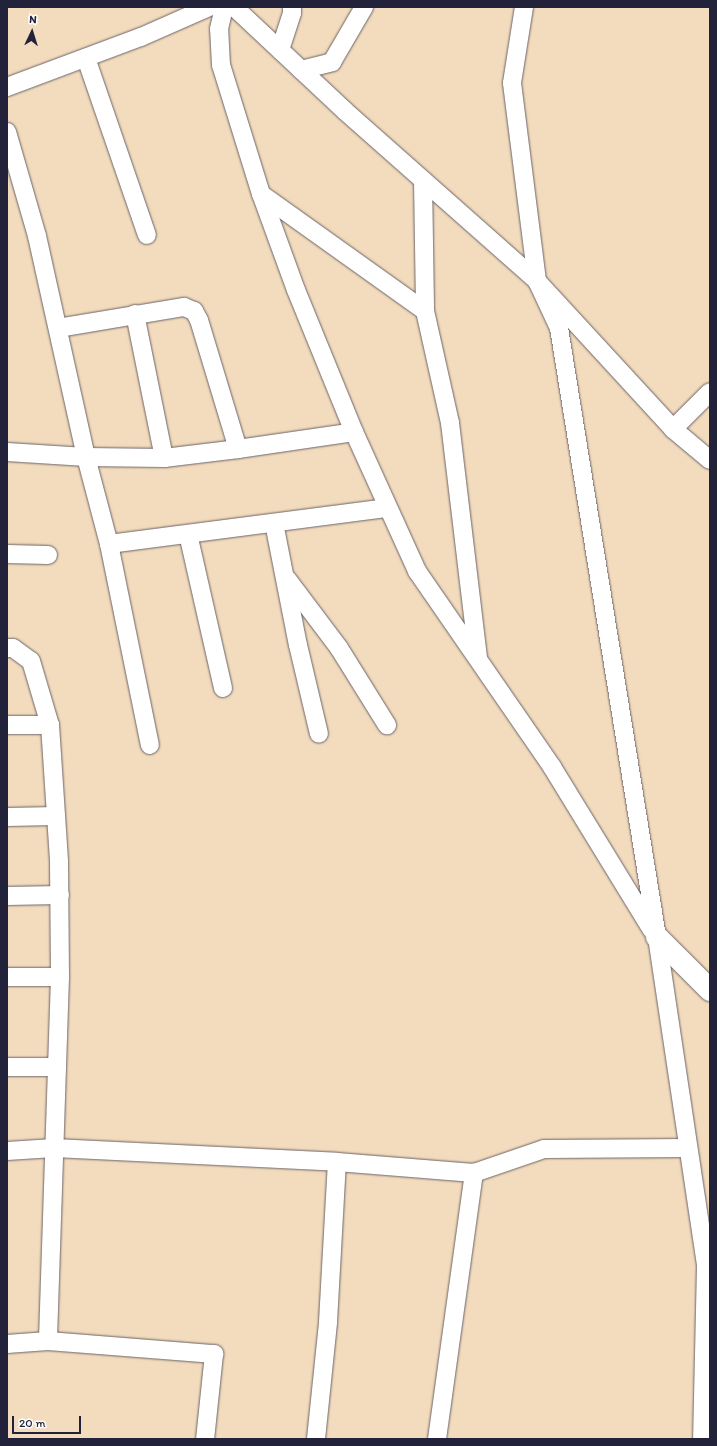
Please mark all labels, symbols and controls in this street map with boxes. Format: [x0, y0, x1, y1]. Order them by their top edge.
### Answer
north arrow [12, 12, 52, 52]
text: N [29, 13, 37, 26]
scale bar [14, 1408, 83, 1434]
text: 20 m [19, 1416, 46, 1430]

